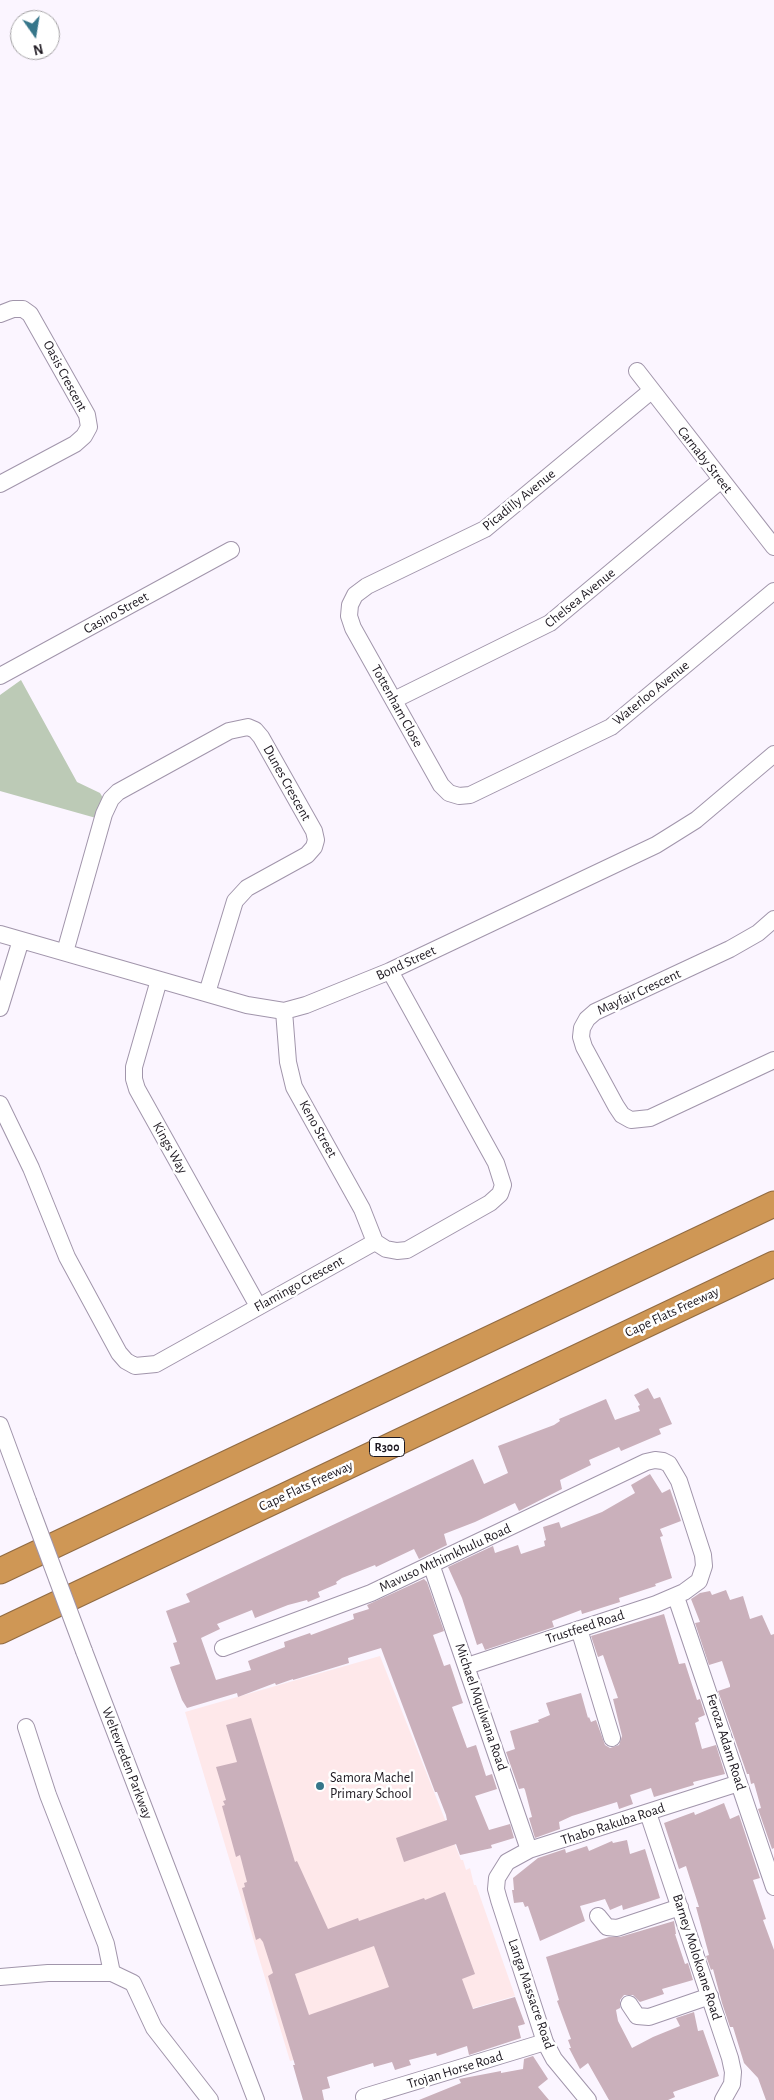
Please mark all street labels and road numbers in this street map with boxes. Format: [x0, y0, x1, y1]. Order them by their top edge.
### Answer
street label: Oasis Crescent [39, 338, 91, 414]
street label: Carnaby Street [674, 423, 736, 497]
street label: Picadilly Avenue [479, 465, 559, 535]
street label: Chelsea Avenue [541, 565, 619, 631]
street label: Casino Street [81, 588, 151, 638]
street label: Waterloo Avenue [609, 657, 693, 729]
street label: Tottenham Close [367, 662, 427, 750]
street label: Dunes Crescent [259, 742, 315, 824]
street label: Bond Street [374, 942, 438, 984]
street label: Mayfair Crescent [594, 965, 684, 1019]
street label: Keno Street [295, 1097, 341, 1161]
street label: Kings Way [149, 1119, 191, 1177]
street label: Flamingo Crescent [251, 1252, 347, 1316]
street label: Cape Flats Freeway [622, 1283, 722, 1341]
road number: R300 [370, 1438, 404, 1456]
street label: Cape Flats Freeway [256, 1457, 356, 1515]
street label: Mavuso Mthimkhulu Road [377, 1520, 513, 1596]
street label: Trustfeed Road [544, 1606, 626, 1648]
street label: Michael Mqulwana Road [451, 1641, 511, 1773]
street label: Feroza Adam Road [702, 1692, 750, 1792]
street label: Weltevreden Parkway [98, 1705, 156, 1821]
street label: Thabo Rakuba Road [559, 1799, 667, 1849]
street label: Barney Molokoane Road [669, 1892, 725, 2022]
street label: Langa Massacre Road [504, 1937, 558, 2051]
street label: Trojan Horse Road [405, 2047, 505, 2093]

